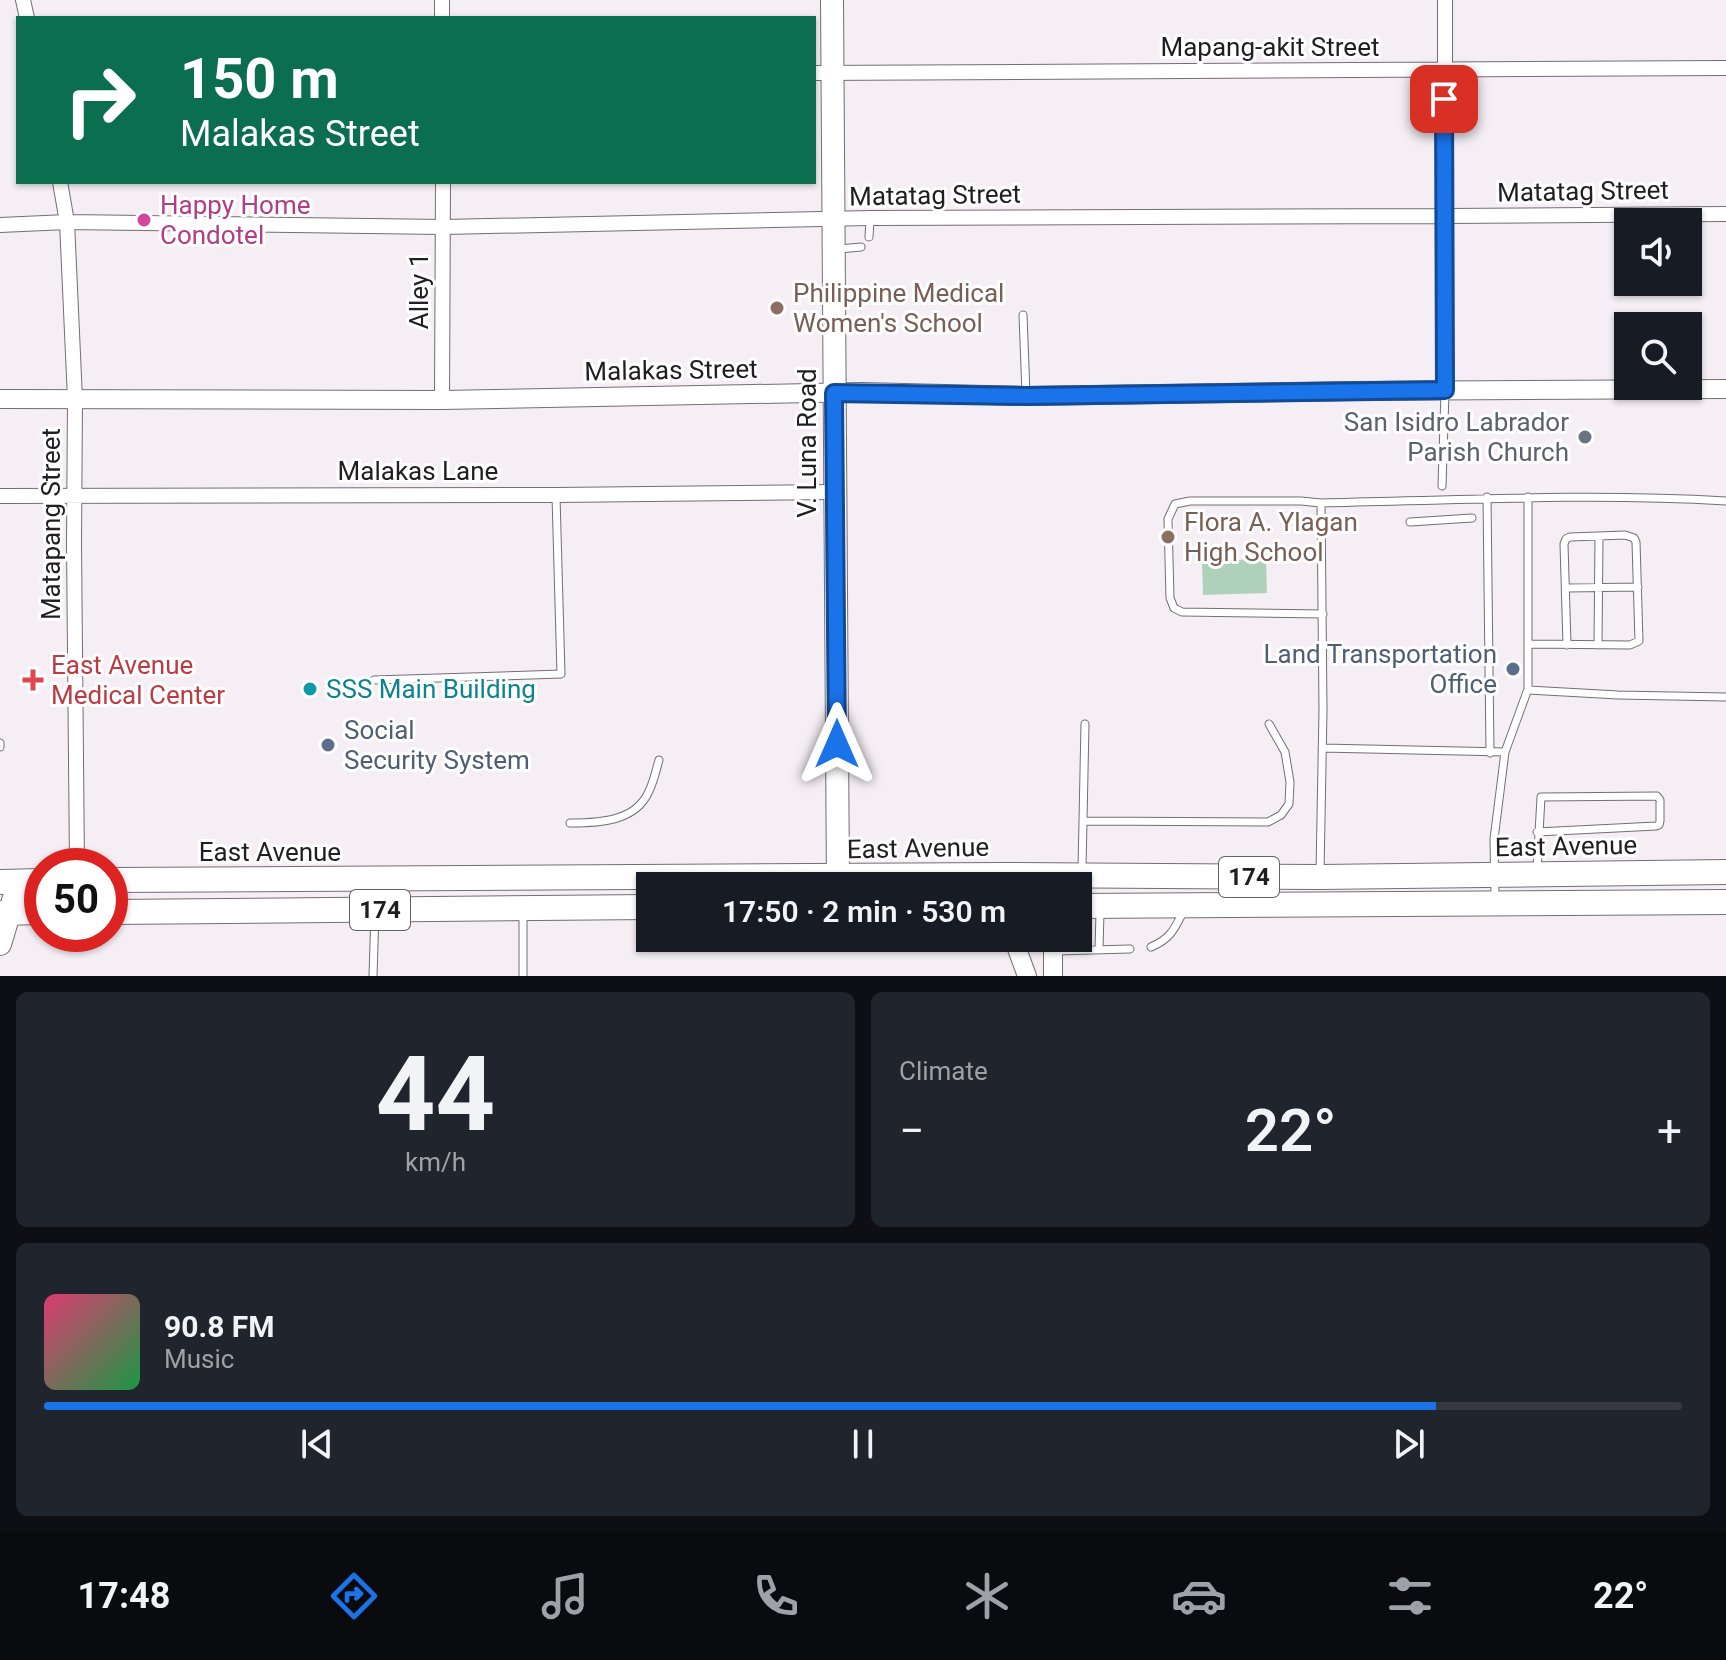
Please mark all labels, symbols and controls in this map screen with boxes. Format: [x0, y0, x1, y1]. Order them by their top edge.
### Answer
street label: Mapang-akit Street [1161, 32, 1379, 62]
text: 150 m [180, 46, 339, 112]
icon: right [48, 48, 152, 152]
pin [1410, 65, 1478, 133]
icon: arrive [1422, 77, 1466, 121]
text: Malakas Street [180, 113, 420, 155]
street label: Matatag Street [1497, 175, 1669, 207]
street label: Matatag Street [849, 179, 1021, 211]
place label: Happy Home Condotel [160, 190, 310, 250]
map controls [1614, 208, 1702, 400]
button: sound [1614, 208, 1702, 296]
marker: Happy Home Condotel [135, 211, 153, 229]
street label: Alley 1 [404, 253, 434, 329]
place label: Philippine Medical Women's School [793, 278, 1004, 338]
marker: Philippine Medical Women's School [768, 299, 786, 317]
button: search [1614, 312, 1702, 400]
street label: Malakas Street [584, 353, 758, 387]
street label: V. Luna Road [792, 368, 822, 518]
place label: San Isidro Labrador Parish Church [1344, 407, 1569, 467]
street label: Matapang Street [36, 428, 66, 620]
marker: San Isidro Labrador Parish Church [1576, 428, 1594, 446]
street label: Malakas Lane [338, 456, 498, 486]
place label: Flora A. Ylagan High School [1184, 507, 1358, 567]
marker: Flora A. Ylagan High School [1159, 528, 1177, 546]
place label: Land Transportation Office [1264, 639, 1497, 699]
place label: East Avenue Medical Center [51, 650, 225, 710]
marker: Land Transportation Office [1504, 660, 1522, 678]
marker: East Avenue Medical Center [22, 669, 44, 691]
place label: SSS Main Building [326, 674, 536, 704]
marker: SSS Main Building [301, 680, 319, 698]
position arrow [795, 702, 879, 786]
place label: Social Security System [344, 715, 530, 775]
marker: Social Security System [319, 736, 337, 754]
street label: East Avenue [1495, 830, 1637, 862]
street label: East Avenue [847, 832, 989, 864]
street label: East Avenue [199, 837, 341, 867]
speed limit sign: 50 [24, 848, 128, 952]
road number: 174 [1219, 857, 1279, 897]
road number: 174 [350, 890, 410, 930]
text: 17:50 · 2 min · 530 m [722, 894, 1006, 929]
text: 44 [376, 1034, 495, 1155]
text: Climate [899, 1056, 988, 1086]
text: 22° [1245, 1095, 1336, 1166]
text: − [899, 1105, 924, 1157]
text: + [1657, 1105, 1682, 1157]
text: km/h [405, 1147, 466, 1177]
text: 90.8 FM [164, 1309, 275, 1344]
text: Music [164, 1344, 234, 1374]
icon: previous [295, 1422, 339, 1466]
icon: pause [841, 1422, 885, 1466]
icon: next [1387, 1422, 1431, 1466]
icon: directions [326, 1568, 382, 1624]
icon: music [537, 1568, 593, 1624]
icon: phone [748, 1568, 804, 1624]
icon: climate [959, 1568, 1015, 1624]
icon: car [1171, 1568, 1227, 1624]
icon: filters [1382, 1568, 1438, 1624]
text: 17:48 [78, 1575, 170, 1617]
text: 22° [1593, 1575, 1648, 1617]

